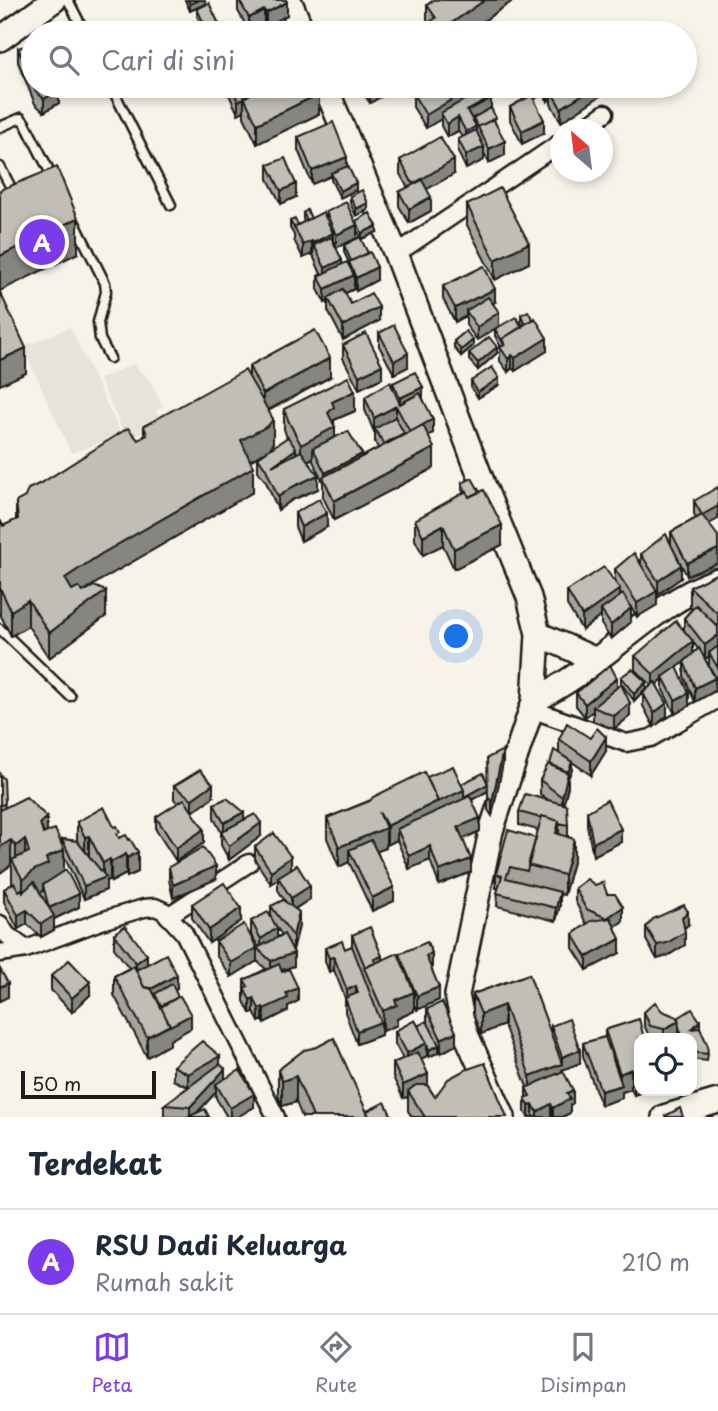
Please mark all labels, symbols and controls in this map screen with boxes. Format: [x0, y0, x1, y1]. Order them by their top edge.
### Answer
search box [21, 21, 697, 98]
text: Cari di sini [101, 40, 235, 79]
icon: search [45, 41, 83, 79]
north arrow [550, 119, 613, 182]
pin: A [19, 216, 65, 268]
your location [439, 619, 473, 653]
map controls [634, 1033, 697, 1096]
button: locate [634, 1033, 697, 1096]
scale bar [21, 1068, 156, 1100]
text: 50 m [32, 1069, 81, 1097]
text: Terdekat [28, 1140, 163, 1185]
text: RSU Dadi Keluarga [95, 1225, 347, 1264]
text: A [42, 1244, 60, 1279]
text: 210 m [622, 1244, 690, 1279]
text: Rumah sakit [95, 1264, 234, 1299]
tab: Peta [91, 1328, 132, 1398]
tab: Rute [315, 1328, 357, 1398]
tab: Disimpan [540, 1328, 627, 1398]

